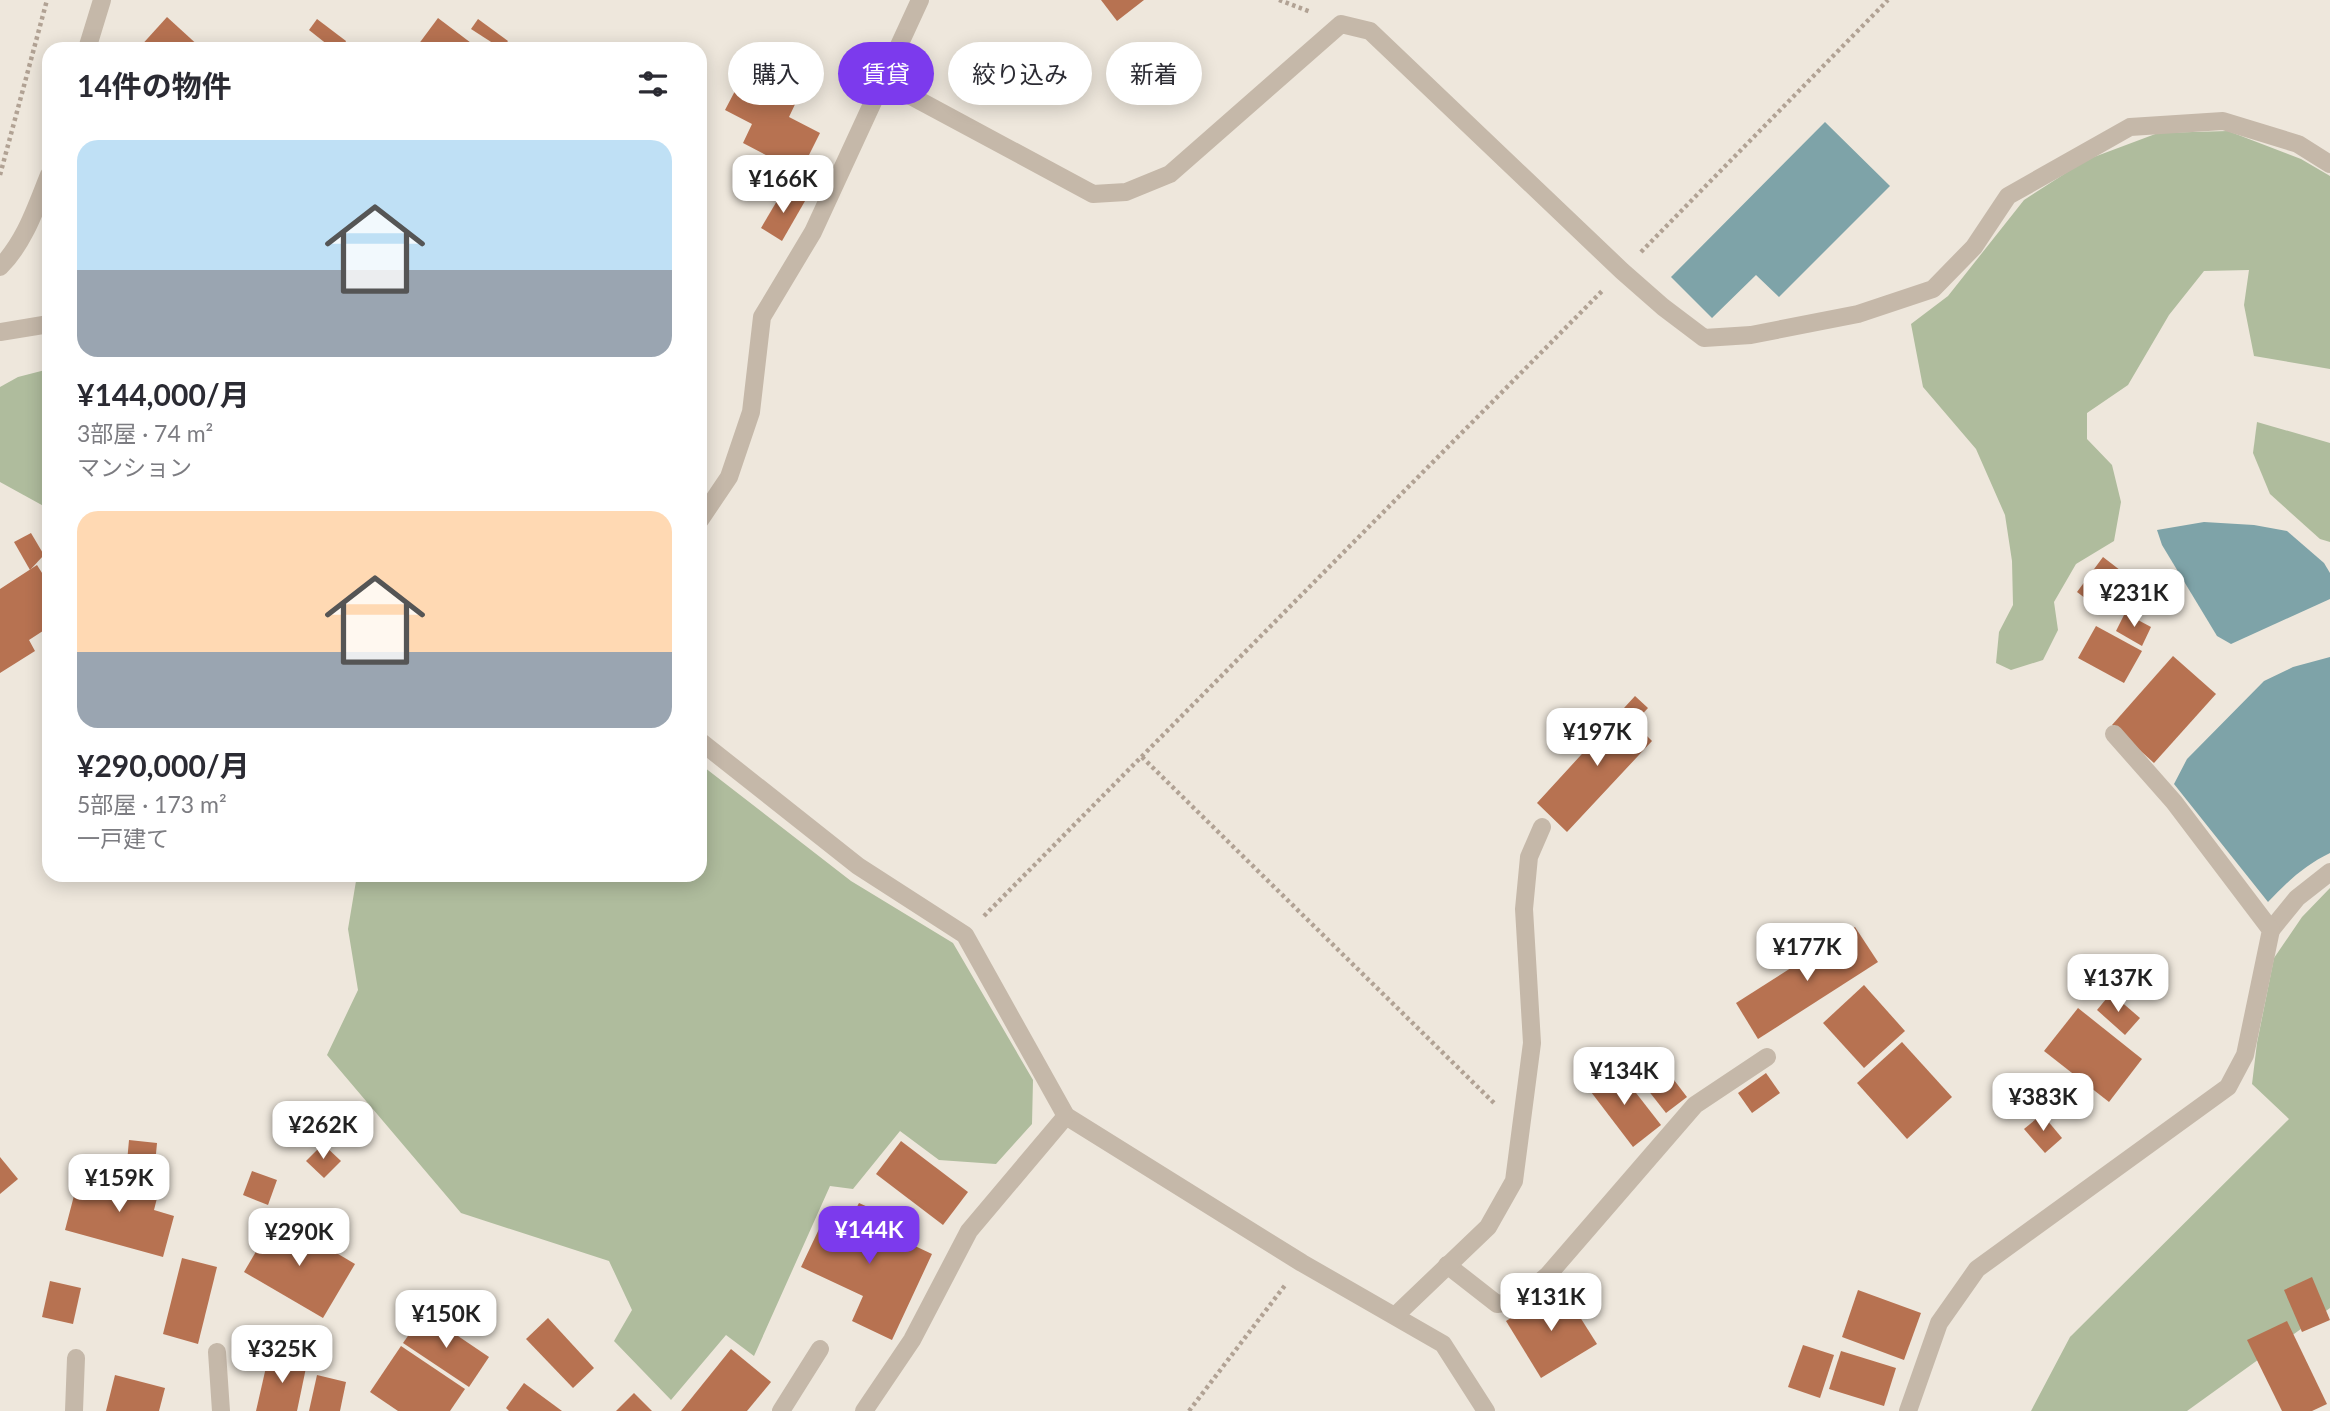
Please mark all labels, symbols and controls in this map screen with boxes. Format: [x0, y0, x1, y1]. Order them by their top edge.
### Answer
chip: 購入 [728, 42, 824, 105]
chip: 賃貸 [838, 42, 934, 105]
chip: 絞り込み [948, 42, 1092, 105]
chip: 新着 [1106, 42, 1202, 105]
icon: filters [634, 65, 672, 103]
text: 14件の物件 [77, 67, 232, 103]
pin: ¥166K [734, 156, 832, 215]
text: ¥166K [748, 164, 818, 192]
icon: home [312, 186, 438, 312]
text: ¥144,000/月 [77, 376, 250, 412]
text: 3部屋 · 74 m² [77, 419, 213, 447]
text: マンション [77, 453, 192, 481]
icon: home [312, 557, 438, 683]
pin: ¥231K [2085, 570, 2183, 629]
text: ¥231K [2099, 578, 2169, 606]
pin: ¥197K [1548, 708, 1646, 768]
text: ¥197K [1562, 717, 1632, 745]
text: ¥290,000/月 [77, 747, 250, 783]
text: 5部屋 · 173 m² [77, 790, 227, 818]
text: 一戸建て [77, 824, 169, 852]
pin: ¥177K [1758, 923, 1856, 983]
text: ¥177K [1772, 932, 1842, 960]
pin: ¥137K [2069, 954, 2167, 1014]
text: ¥137K [2083, 963, 2153, 991]
pin: ¥134K [1575, 1048, 1673, 1107]
text: ¥134K [1589, 1056, 1659, 1084]
pin: ¥383K [1994, 1074, 2092, 1133]
text: ¥383K [2008, 1082, 2078, 1110]
pin: ¥262K [274, 1102, 372, 1161]
text: ¥262K [288, 1110, 358, 1138]
pin: ¥159K [70, 1154, 168, 1214]
text: ¥159K [84, 1163, 154, 1191]
pin: ¥144K [820, 1206, 918, 1266]
pin: ¥290K [250, 1208, 348, 1268]
text: ¥144K [834, 1215, 904, 1243]
text: ¥290K [264, 1217, 334, 1245]
pin: ¥131K [1502, 1274, 1600, 1333]
text: ¥131K [1516, 1282, 1586, 1310]
pin: ¥150K [397, 1290, 495, 1350]
text: ¥150K [411, 1299, 481, 1327]
pin: ¥325K [233, 1326, 331, 1385]
text: ¥325K [247, 1334, 317, 1362]

